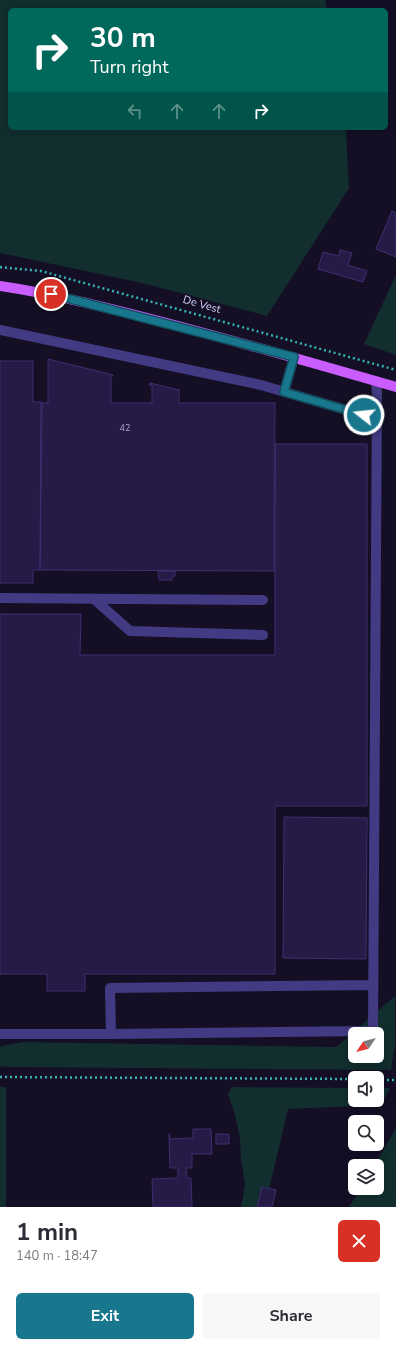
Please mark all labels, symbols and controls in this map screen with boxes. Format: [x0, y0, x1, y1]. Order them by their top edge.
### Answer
text: 30 m [90, 19, 156, 57]
icon: right [24, 24, 76, 76]
text: Turn right [90, 55, 169, 79]
icon: left [124, 100, 146, 122]
icon: ahead [166, 100, 188, 122]
icon: ahead [208, 100, 230, 122]
icon: right [250, 100, 272, 122]
pin [34, 277, 68, 311]
icon: arrive [40, 283, 62, 305]
street label: De Vest [181, 292, 223, 317]
position arrow [343, 394, 385, 436]
house number: 42 [120, 422, 130, 434]
north arrow [348, 1027, 384, 1063]
map controls [348, 1027, 384, 1195]
button: sound [348, 1071, 384, 1107]
button: search [348, 1115, 384, 1151]
button: layers [348, 1159, 384, 1195]
text: 1 min [16, 1216, 78, 1248]
button: close [338, 1220, 380, 1262]
text: 140 m · 18:47 [16, 1247, 98, 1265]
button: Exit [16, 1293, 194, 1339]
button: Share [202, 1293, 380, 1339]

